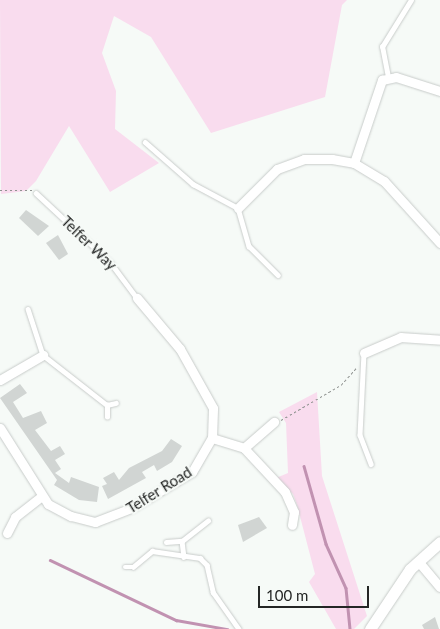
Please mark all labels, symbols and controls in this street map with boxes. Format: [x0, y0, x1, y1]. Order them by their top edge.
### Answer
street label: Telfer Way [57, 212, 121, 274]
street label: Telfer Road [123, 463, 195, 517]
scale bar [260, 576, 371, 608]
text: 100 m [266, 586, 308, 604]

